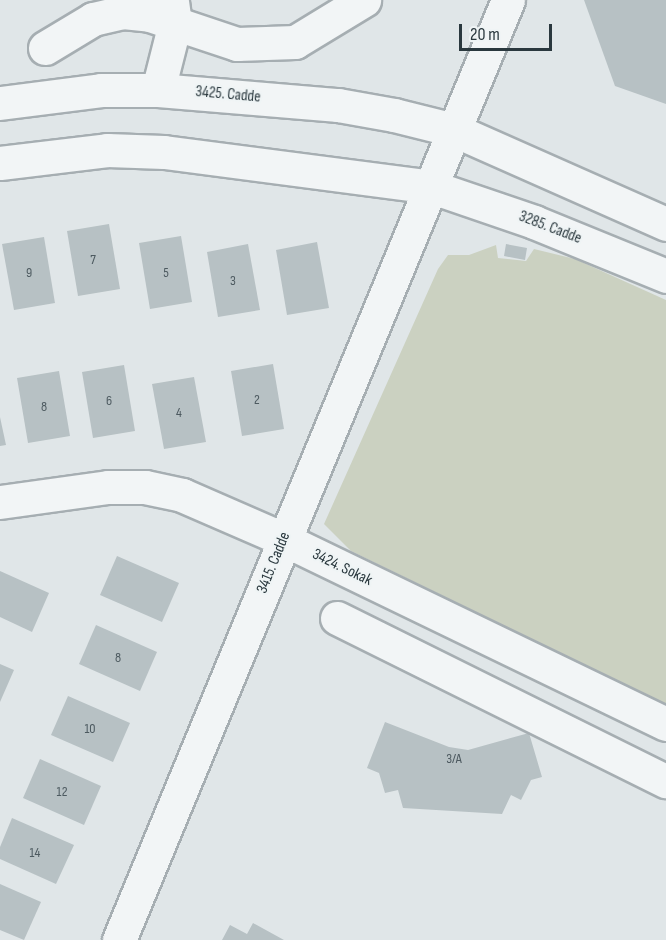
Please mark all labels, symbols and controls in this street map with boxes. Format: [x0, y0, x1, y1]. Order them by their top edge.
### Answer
scale bar [462, 12, 555, 50]
text: 20 m [470, 24, 500, 45]
street label: 3425. Cadde [195, 83, 261, 107]
street label: 3285. Cadde [516, 207, 584, 249]
house number: 7 [90, 252, 96, 268]
house number: 9 [26, 265, 32, 281]
house number: 5 [163, 265, 169, 281]
house number: 3 [230, 273, 236, 289]
house number: 2 [254, 392, 260, 408]
house number: 6 [106, 393, 112, 409]
house number: 8 [41, 399, 47, 415]
house number: 4 [176, 405, 182, 421]
street label: 3415. Cadde [253, 530, 295, 596]
street label: 3424. Sokak [309, 545, 375, 591]
house number: 8 [115, 650, 121, 666]
house number: 10 [84, 721, 96, 737]
house number: 3/A [446, 751, 462, 767]
house number: 12 [57, 784, 67, 800]
house number: 14 [30, 845, 40, 861]

